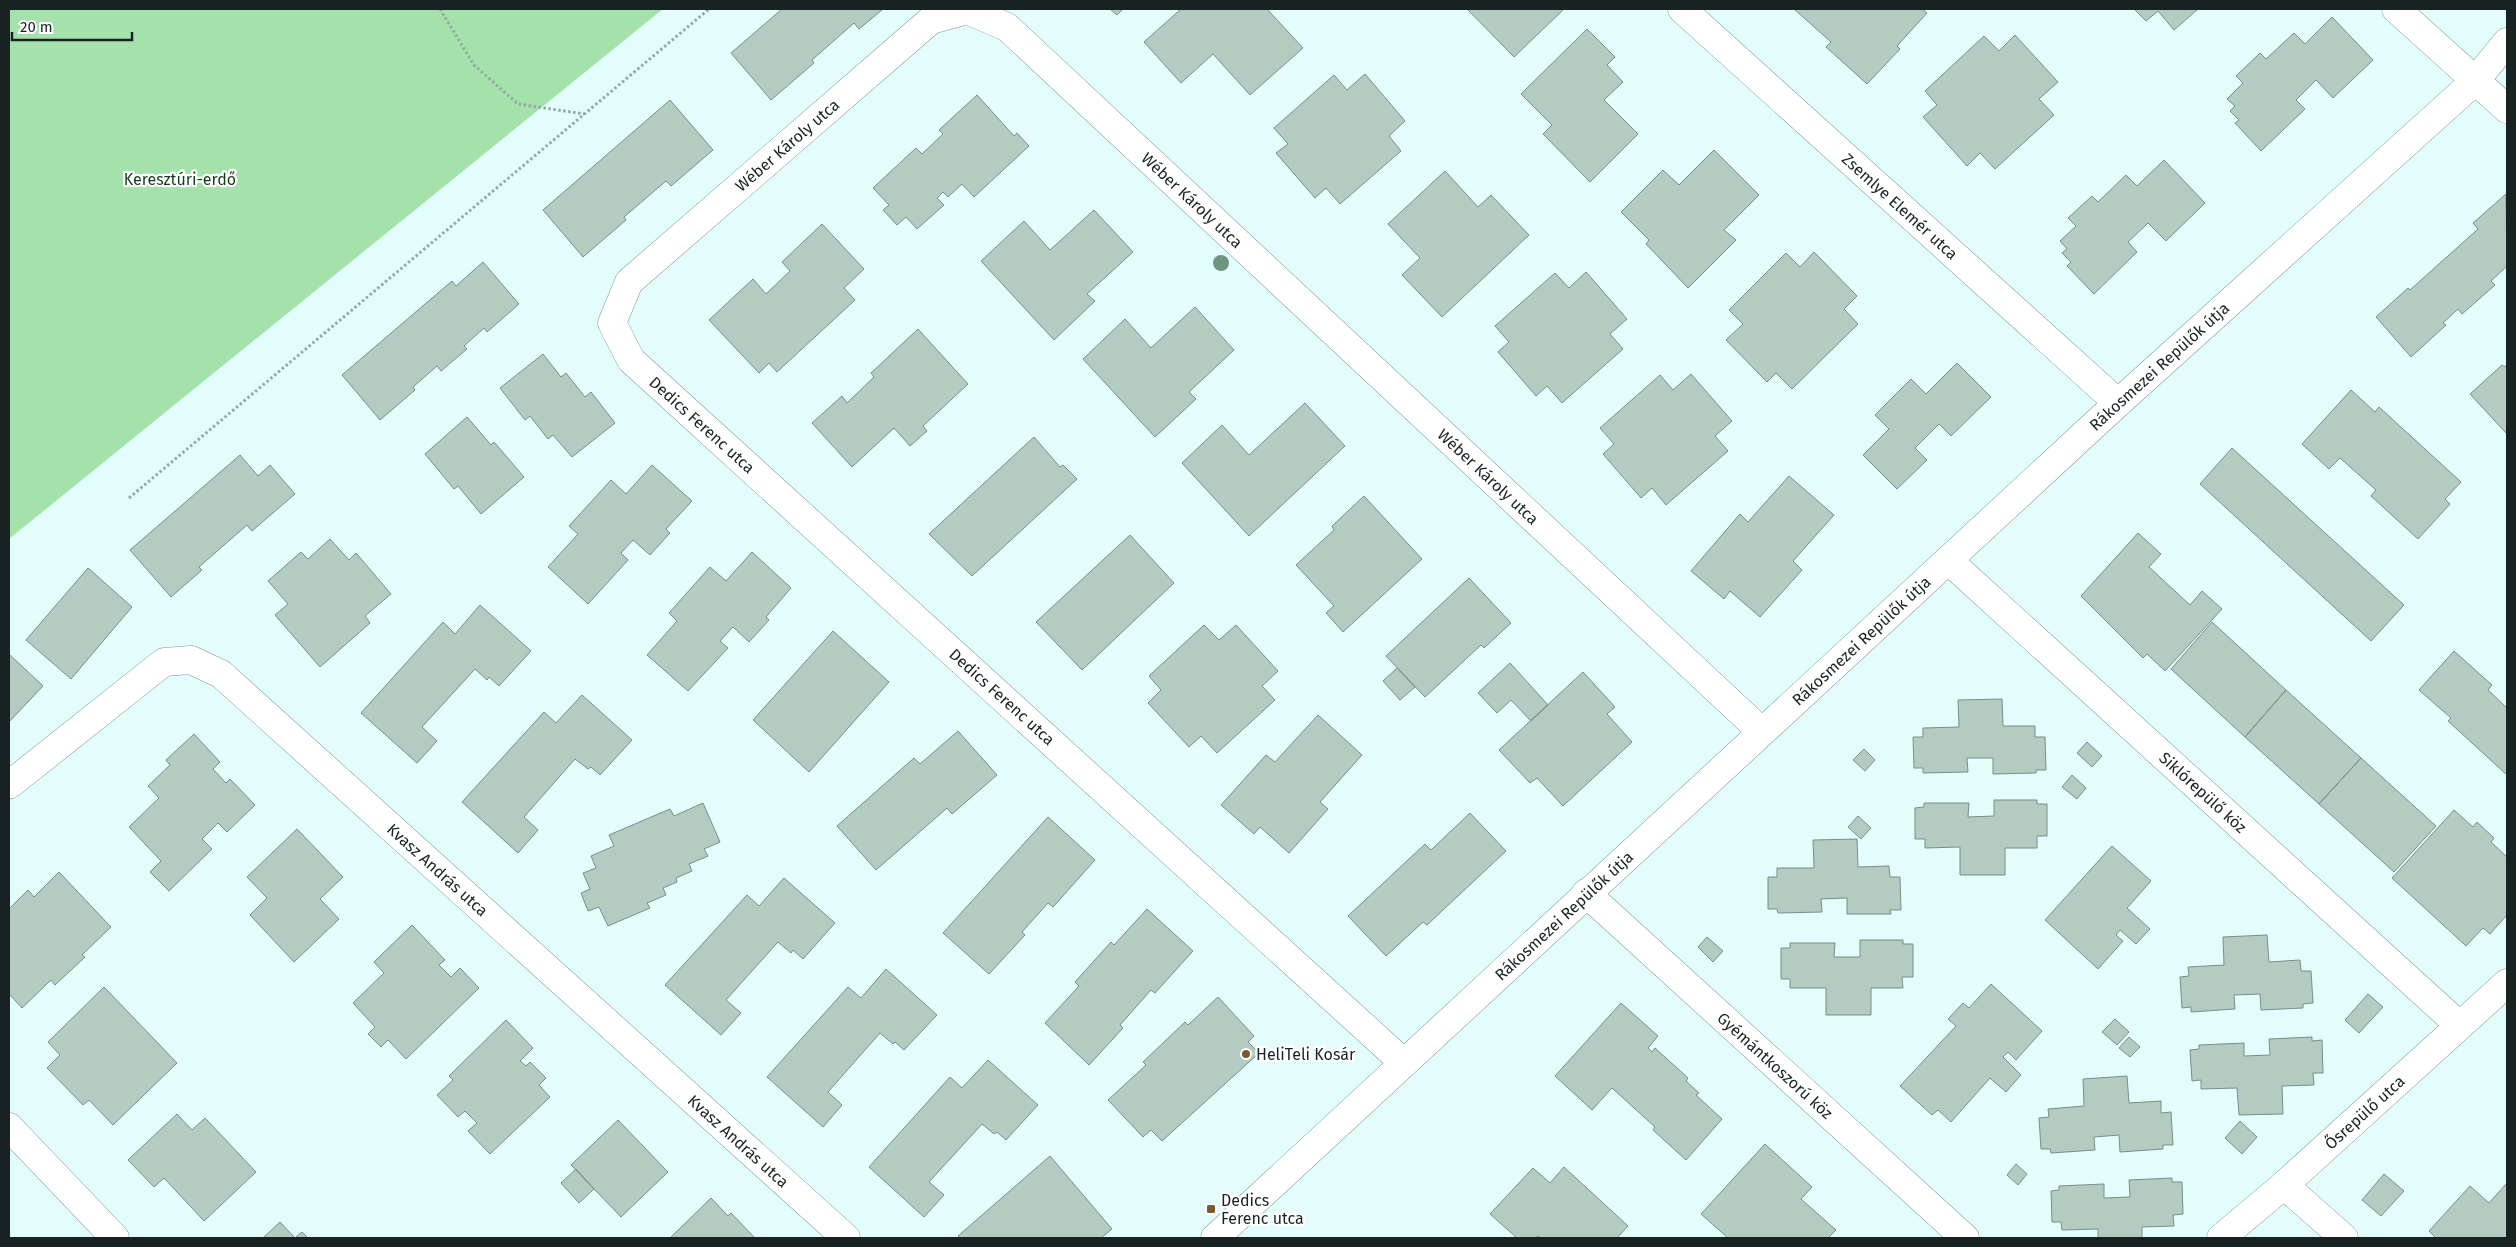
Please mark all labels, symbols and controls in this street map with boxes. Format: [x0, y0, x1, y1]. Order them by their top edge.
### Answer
scale bar [12, 10, 132, 42]
text: 20 m [20, 18, 53, 36]
street label: Wéber Károly utca [731, 95, 843, 195]
street label: Wéber Károly utca [1138, 148, 1247, 252]
street label: Zsemlye Elemér utca [1838, 149, 1962, 263]
park label: Keresztúri-erdő [124, 170, 236, 189]
street label: Rákosmezei Repülők útja [2085, 298, 2233, 434]
street label: Dedics Ferenc utca [645, 373, 759, 477]
street label: Wéber Károly utca [1434, 425, 1543, 528]
street label: Rákosmezei Repülők útja [1788, 572, 1934, 709]
street label: Dedics Ferenc utca [945, 645, 1059, 749]
street label: Siklórepülő köz [2156, 748, 2251, 837]
street label: Kvasz András utca [383, 819, 492, 920]
street label: Rákosmezei Repülők útja [1491, 847, 1637, 984]
street label: Gyémántkoszorú köz [1714, 1008, 1837, 1123]
place label: HeliTeli Kosár [1256, 1045, 1356, 1064]
marker: HeliTeli Kosár [1240, 1048, 1252, 1060]
street label: Ősrepülő utca [2319, 1071, 2408, 1153]
street label: Kvasz András utca [684, 1091, 793, 1191]
place label: Dedics Ferenc utca [1221, 1191, 1304, 1228]
marker: Dedics Ferenc utca [1205, 1203, 1217, 1215]

